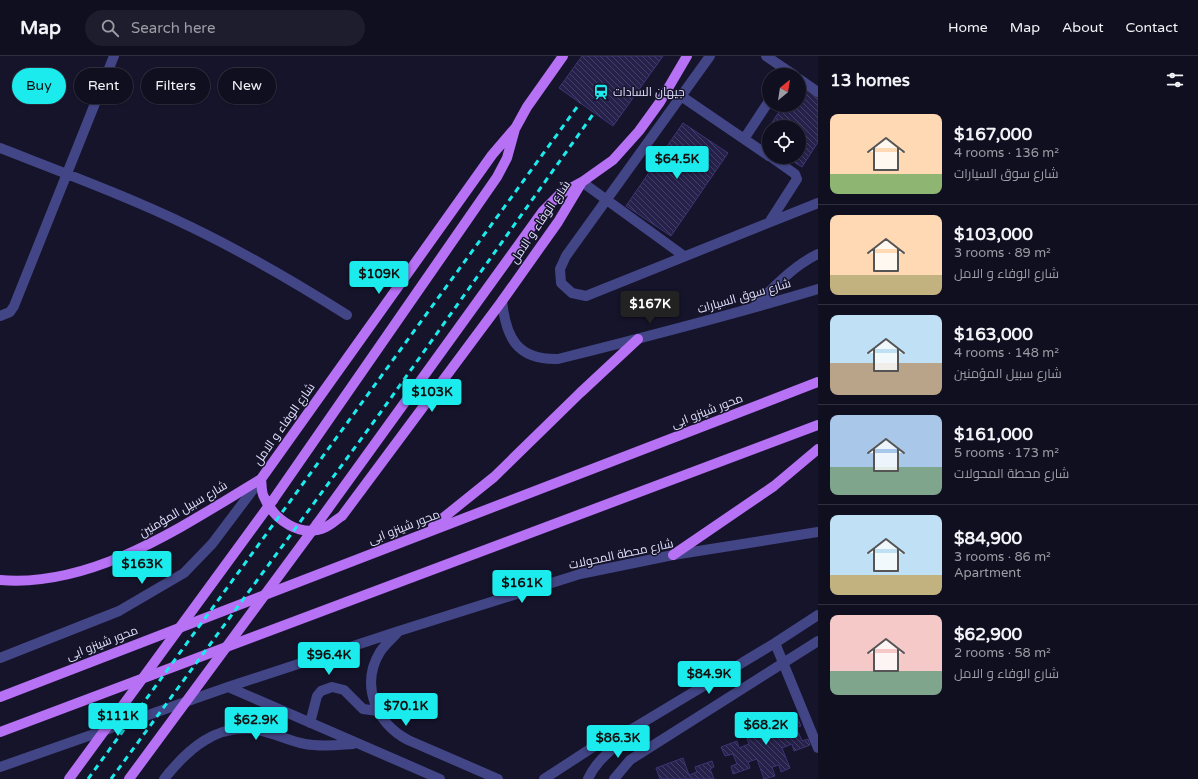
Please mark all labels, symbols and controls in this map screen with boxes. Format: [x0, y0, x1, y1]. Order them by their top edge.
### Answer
search box [85, 10, 365, 46]
text: Map [20, 17, 61, 39]
icon: search [99, 17, 121, 39]
text: Search here [131, 19, 215, 37]
text: Home [948, 19, 988, 36]
text: Map [1010, 19, 1040, 36]
text: About [1062, 19, 1104, 36]
text: Contact [1126, 19, 1178, 36]
chip: Buy [12, 68, 66, 104]
chip: Rent [74, 68, 133, 104]
chip: Filters [141, 68, 210, 104]
chip: New [218, 68, 276, 104]
north arrow [762, 68, 806, 112]
map controls [762, 68, 806, 164]
icon: filters [1164, 69, 1186, 91]
text: 13 homes [830, 70, 910, 91]
station icon: جيهان السادات [592, 83, 610, 101]
place label: جيهان السادات [613, 85, 685, 99]
button: locate [762, 120, 806, 164]
text: $167,000 [954, 124, 1032, 145]
icon: home [862, 130, 910, 178]
text: 4 rooms · 136 m² [954, 145, 1059, 161]
pin: $64.5K [644, 146, 710, 180]
text: $64.5K [655, 151, 699, 167]
text: شارع سوق السيارات [954, 166, 1059, 182]
street label: شارع الوفاء و الامل [507, 178, 574, 267]
text: $103,000 [954, 224, 1033, 245]
icon: home [862, 231, 910, 279]
text: 3 rooms · 89 m² [954, 245, 1051, 261]
pin: $109K [351, 261, 407, 295]
text: $109K [358, 266, 400, 282]
text: شارع الوفاء و الامل [954, 266, 1059, 282]
street label: شارع سوق السيارات [696, 276, 793, 317]
pin: $167K [622, 291, 678, 325]
text: $167K [629, 296, 671, 312]
text: $163,000 [954, 324, 1033, 345]
icon: home [862, 331, 910, 379]
text: 4 rooms · 148 m² [954, 345, 1059, 361]
text: شارع سبيل المؤمنين [954, 366, 1062, 382]
pin: $103K [404, 379, 460, 413]
street label: شارع الوفاء و الامل [250, 380, 318, 468]
text: $103K [411, 384, 453, 400]
street label: محور شينزو ابى [669, 391, 745, 431]
text: $161,000 [954, 424, 1033, 445]
icon: home [862, 431, 910, 479]
text: 5 rooms · 173 m² [954, 445, 1059, 461]
text: شارع محطة المحولات [954, 466, 1069, 482]
street label: شارع سبيل المؤمنين [136, 478, 230, 541]
street label: محور شينزو ابى [366, 507, 442, 547]
text: $84,900 [954, 528, 1022, 549]
icon: home [862, 531, 910, 579]
street label: شارع محطة المحولات [568, 536, 675, 573]
text: 3 rooms · 86 m² [954, 549, 1051, 565]
pin: $163K [114, 551, 170, 585]
text: $163K [121, 556, 163, 572]
text: Apartment [954, 565, 1021, 581]
pin: $161K [494, 570, 550, 604]
text: $161K [501, 575, 543, 591]
street label: محور شينزو ابى [64, 623, 140, 663]
text: $62,900 [954, 624, 1022, 645]
icon: home [862, 631, 910, 679]
pin: $96.4K [296, 642, 362, 676]
text: 2 rooms · 58 m² [954, 645, 1051, 661]
text: $96.4K [307, 647, 351, 663]
pin: $84.9K [676, 661, 742, 695]
text: $84.9K [687, 666, 731, 682]
text: شارع الوفاء و الامل [954, 666, 1059, 682]
pin: $70.1K [373, 693, 439, 727]
text: $70.1K [384, 698, 428, 714]
pin: $111K [90, 703, 146, 737]
pin: $62.9K [223, 707, 289, 741]
text: $111K [97, 708, 139, 724]
text: $62.9K [234, 712, 278, 728]
pin: $68.2K [733, 712, 799, 746]
text: $68.2K [744, 717, 788, 733]
pin: $86.3K [585, 725, 651, 759]
text: $86.3K [596, 730, 640, 746]

